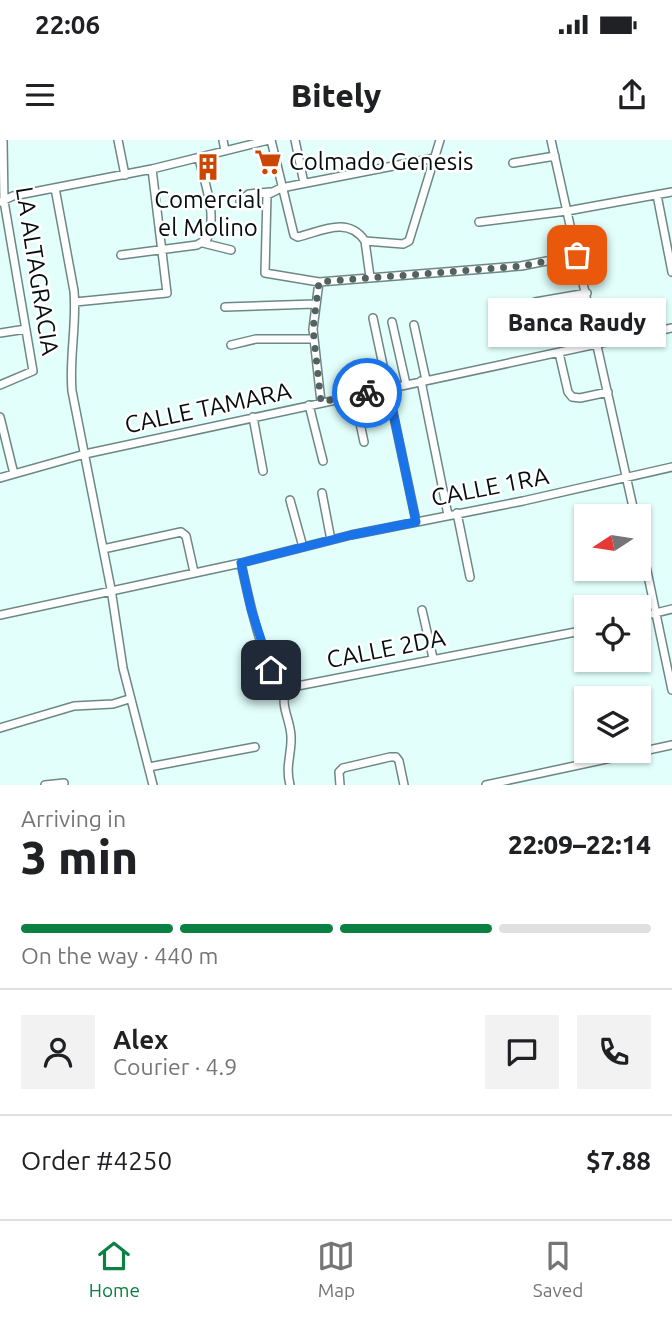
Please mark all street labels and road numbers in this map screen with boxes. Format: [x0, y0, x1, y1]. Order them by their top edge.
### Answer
street label: LA ALTAGRACIA [11, 185, 64, 357]
street label: CALLE TAMARA [122, 377, 294, 438]
street label: CALLE 1RA [429, 462, 551, 511]
street label: CALLE 2DA [324, 624, 448, 673]

